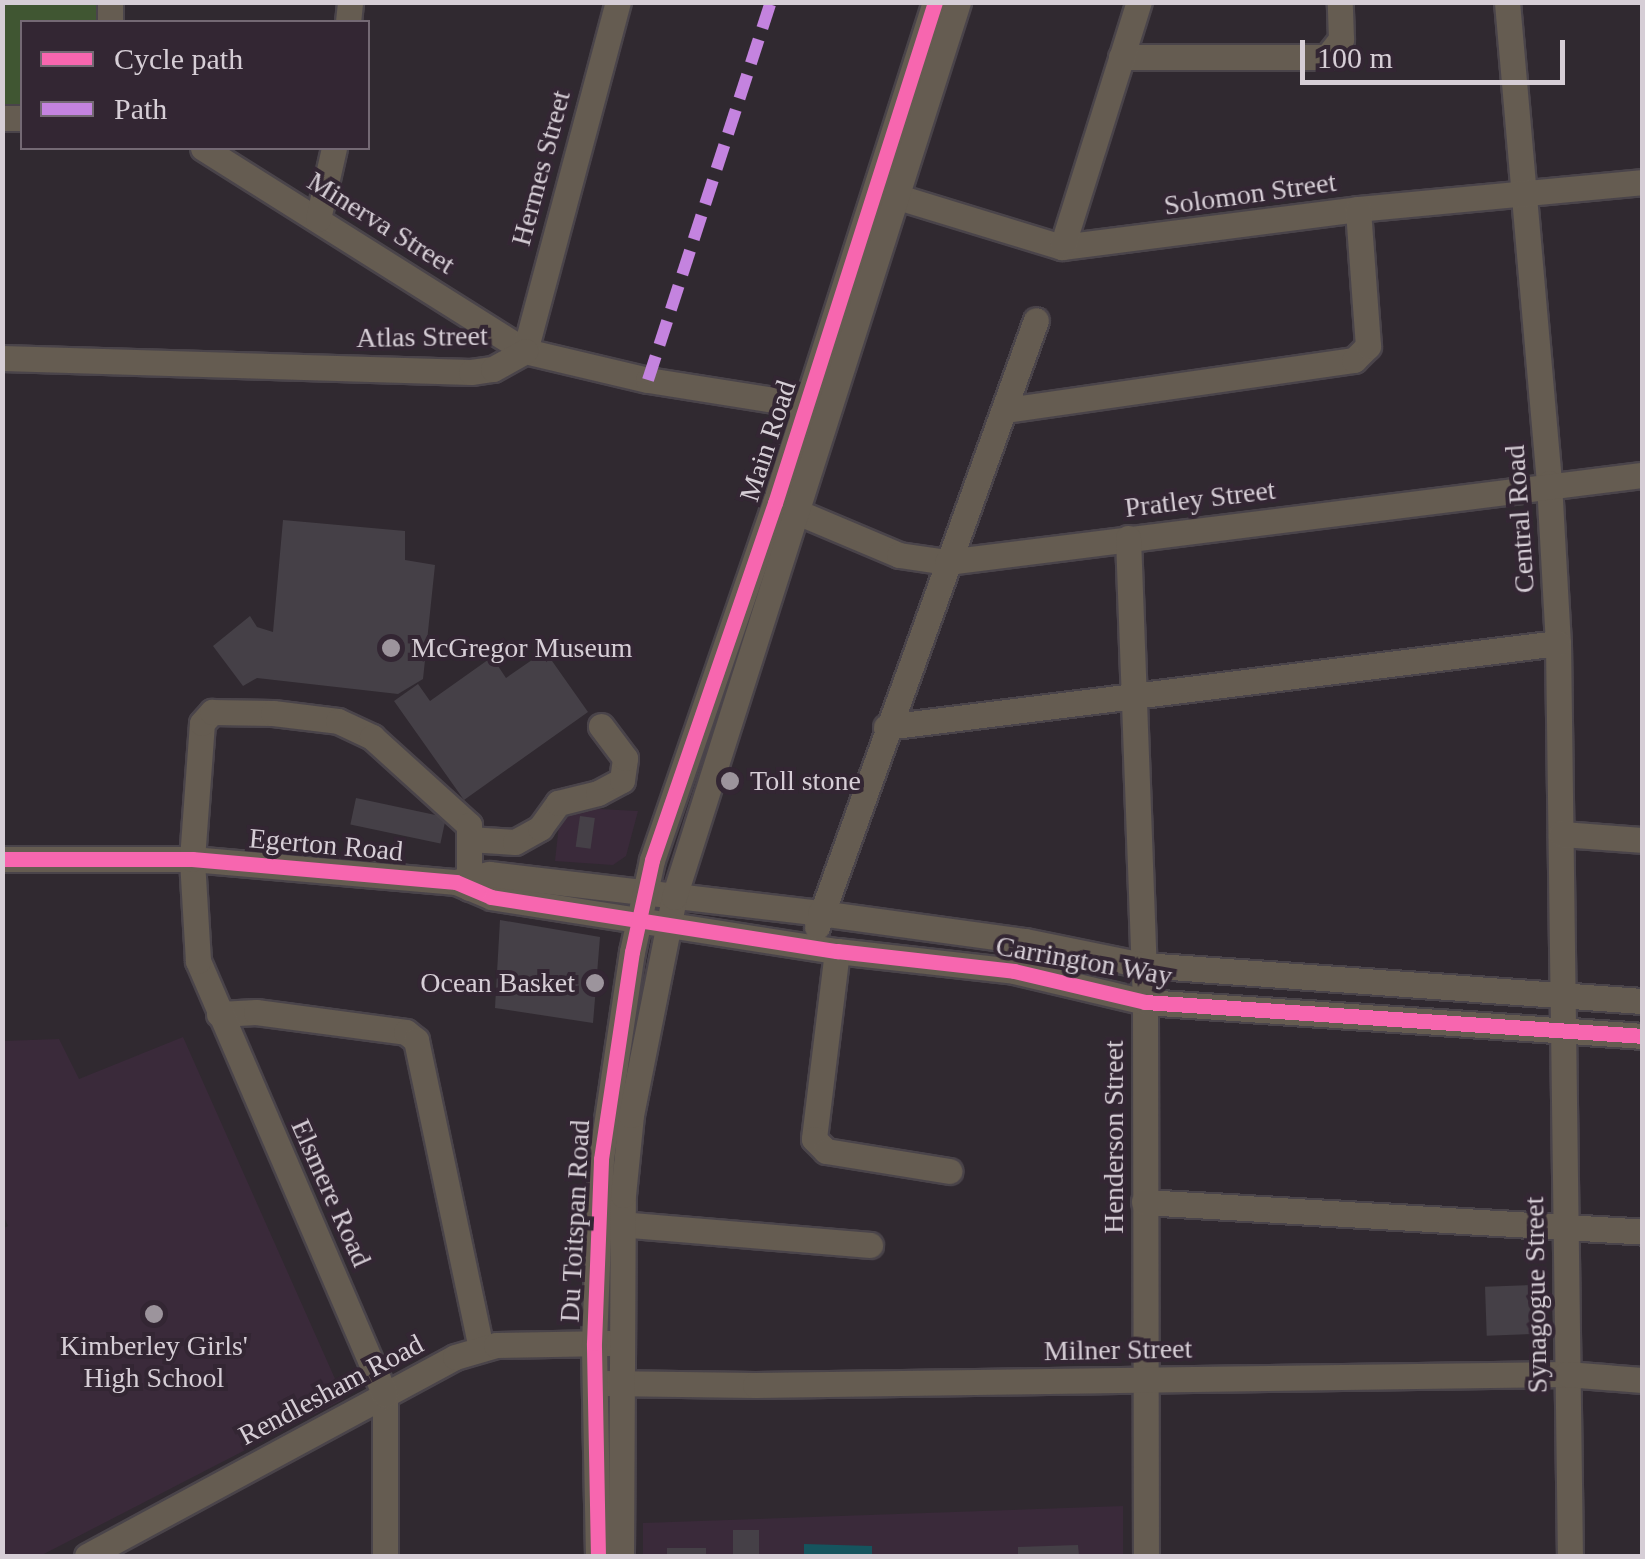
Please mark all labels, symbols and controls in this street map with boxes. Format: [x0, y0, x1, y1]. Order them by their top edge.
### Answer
legend [20, 20, 370, 150]
scale bar [1305, 20, 1570, 82]
text: 100 m [1317, 41, 1393, 74]
text: Cycle path [114, 42, 243, 75]
street label: Hermes Street [504, 87, 578, 249]
text: Path [114, 92, 167, 125]
street label: Minerva Street [301, 164, 461, 282]
street label: Solomon Street [1162, 165, 1338, 223]
street label: Atlas Street [356, 319, 488, 355]
street label: Main Road [733, 376, 803, 506]
street label: Central Road [1498, 444, 1542, 594]
street label: Pratley Street [1123, 473, 1277, 525]
place label: McGregor Museum [411, 631, 633, 665]
marker: McGregor Museum [380, 637, 402, 659]
place label: Toll stone [750, 764, 861, 798]
marker: Toll stone [719, 770, 741, 792]
street label: Egerton Road [247, 822, 405, 868]
street label: Carrington Way [993, 929, 1175, 993]
place label: Ocean Basket [420, 966, 575, 1000]
marker: Ocean Basket [584, 972, 606, 994]
street label: Henderson Street [1097, 1040, 1131, 1234]
street label: Elsmere Road [284, 1114, 378, 1272]
street label: Du Toitspan Road [553, 1119, 597, 1323]
street label: Synagogue Street [1517, 1196, 1555, 1394]
marker: Kimberley Girls' High School [143, 1303, 165, 1325]
street label: Rendlesham Road [233, 1327, 429, 1453]
place label: Kimberley Girls' High School [60, 1329, 248, 1395]
street label: Milner Street [1043, 1332, 1193, 1368]

